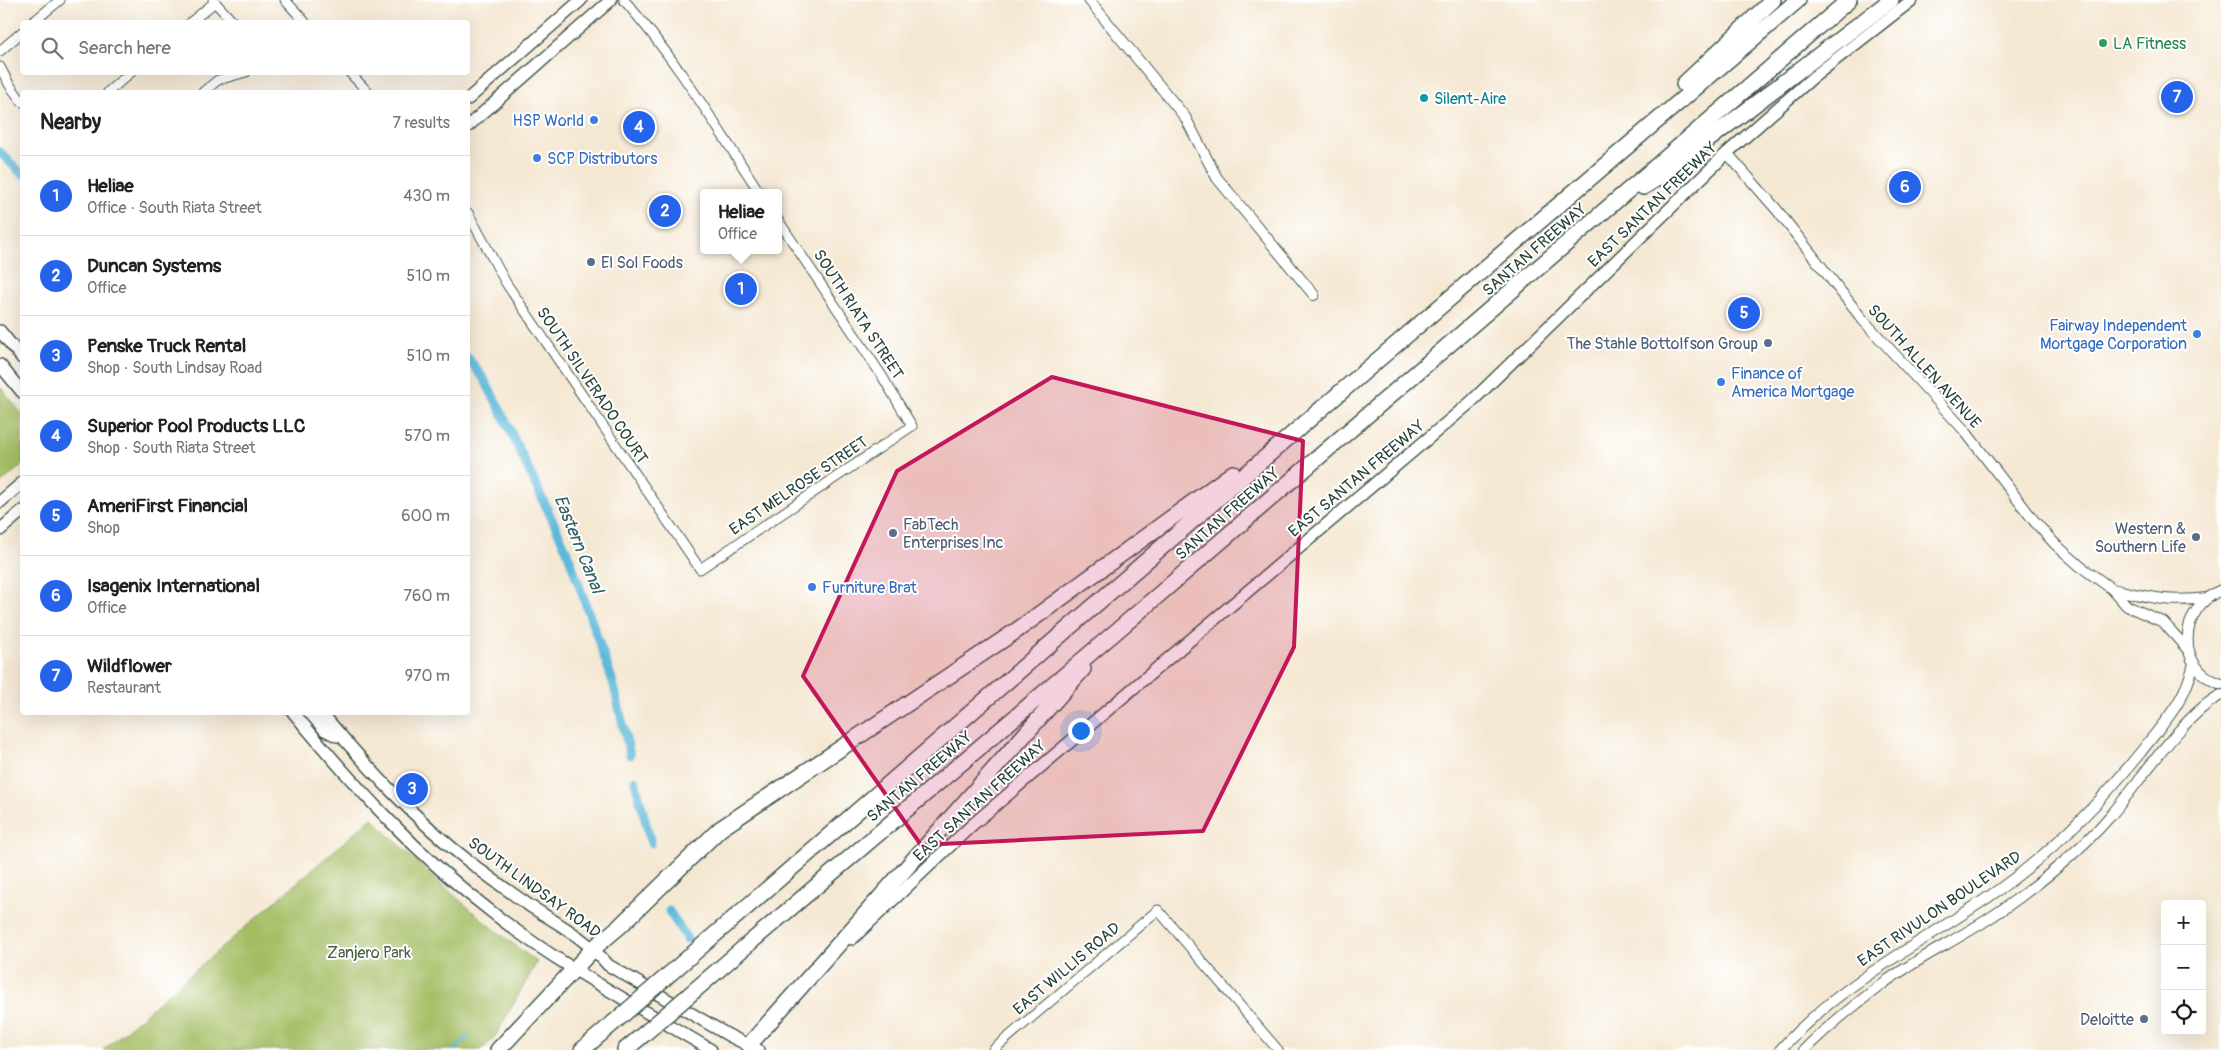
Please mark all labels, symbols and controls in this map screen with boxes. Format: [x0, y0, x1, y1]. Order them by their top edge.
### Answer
search box [20, 20, 470, 75]
icon: search [38, 34, 66, 62]
place label: LA Fitness [2113, 34, 2186, 54]
text: Search here [78, 36, 171, 60]
marker: LA Fitness [2097, 37, 2109, 49]
pin: 7 [2161, 78, 2193, 116]
place label: Silent-Aire [1434, 89, 1506, 109]
marker: Silent-Aire [1418, 92, 1430, 104]
pin: 4 [623, 108, 655, 146]
text: Nearby [40, 109, 101, 136]
place label: HSP World [513, 111, 584, 131]
text: 7 results [392, 113, 450, 133]
marker: HSP World [588, 114, 600, 126]
street label: EAST SANTAN FREEWAY [1584, 138, 1721, 272]
place label: SCP Distributors [547, 149, 657, 169]
marker: SCP Distributors [531, 152, 543, 164]
pin: 6 [1889, 168, 1921, 206]
text: Heliae [87, 174, 134, 198]
text: 1 [53, 186, 59, 206]
text: 430 m [403, 186, 450, 206]
popup [700, 189, 782, 254]
pin: 2 [649, 192, 681, 230]
text: Office · South Riata Street [87, 198, 262, 218]
street label: SANTAN FREEWAY [1478, 199, 1591, 300]
text: Heliae [718, 200, 764, 224]
text: Office [718, 224, 757, 244]
street label: SOUTH RIATA STREET [809, 246, 908, 383]
place label: El Sol Foods [601, 253, 683, 273]
text: Duncan Systems [87, 254, 221, 278]
marker: El Sol Foods [585, 256, 597, 268]
text: 2 [52, 266, 60, 286]
text: 510 m [406, 266, 450, 286]
pin: 1 [725, 270, 757, 308]
text: Office [87, 278, 127, 298]
pin: 5 [1728, 294, 1760, 332]
street label: SOUTH ALLEN AVENUE [1863, 300, 1985, 433]
street label: SOUTH SILVERADO COURT [532, 303, 652, 468]
place label: Fairway Independent Mortgage Corporation [2040, 316, 2188, 354]
marker: Fairway Independent Mortgage Corporation [2191, 328, 2203, 340]
text: Penske Truck Rental [87, 334, 246, 358]
place label: The Stahle Bottolfson Group [1567, 334, 1758, 354]
marker: The Stahle Bottolfson Group [1762, 337, 1774, 349]
text: 3 [52, 346, 60, 366]
text: 510 m [406, 346, 450, 366]
text: Shop · South Lindsay Road [87, 358, 262, 378]
place label: Finance of America Mortgage [1731, 364, 1855, 402]
marker: Finance of America Mortgage [1715, 376, 1727, 388]
text: Superior Pool Products LLC [87, 414, 305, 438]
street label: EAST SANTAN FREEWAY [1284, 416, 1429, 542]
text: 4 [51, 426, 61, 446]
text: 570 m [404, 426, 450, 446]
street label: EAST MELROSE STREET [725, 432, 872, 540]
text: Shop · South Riata Street [87, 438, 255, 458]
street label: SANTAN FREEWAY [1171, 463, 1284, 564]
water label: Eastern Canal [548, 492, 609, 598]
text: AmeriFirst Financial [87, 494, 248, 518]
text: 5 [52, 506, 60, 526]
text: 600 m [401, 506, 450, 526]
place label: FabTech Enterprises Inc [903, 515, 1004, 553]
text: Shop [87, 518, 120, 538]
place label: Western & Southern Life [2095, 519, 2186, 557]
marker: FabTech Enterprises Inc [887, 527, 899, 539]
marker: Western & Southern Life [2190, 531, 2202, 543]
text: Isagenix International [87, 574, 260, 598]
place label: Furniture Brat [822, 578, 917, 598]
marker: Furniture Brat [806, 581, 818, 593]
text: 6 [51, 586, 61, 606]
text: 760 m [404, 586, 450, 606]
text: Office [87, 598, 127, 618]
text: Wildflower [87, 654, 172, 678]
text: 7 [52, 666, 60, 686]
text: 970 m [405, 666, 450, 686]
text: Restaurant [87, 678, 161, 698]
your location [1068, 718, 1094, 744]
street label: SANTAN FREEWAY [863, 727, 976, 827]
street label: EAST SANTAN FREEWAY [909, 736, 1050, 866]
pin: 3 [396, 770, 428, 808]
street label: SOUTH LINDSAY ROAD [464, 833, 605, 943]
street label: EAST RIVULON BOULEVARD [1854, 847, 2025, 971]
map controls [2161, 900, 2206, 1035]
button: + [2161, 900, 2206, 945]
street label: EAST WILLIS ROAD [1009, 918, 1124, 1019]
park label: Zanjero Park [327, 943, 411, 963]
button: − [2161, 945, 2206, 990]
button: locate [2161, 990, 2206, 1035]
place label: Deloitte [2080, 1010, 2134, 1030]
marker: Deloitte [2138, 1013, 2150, 1025]

